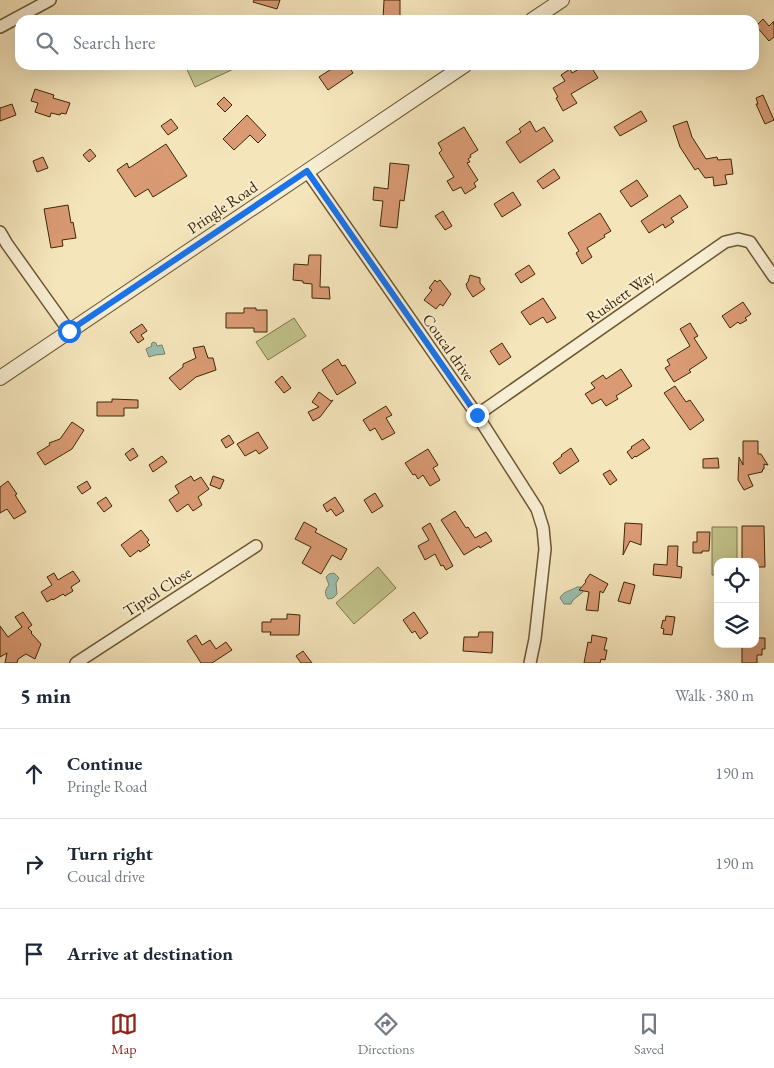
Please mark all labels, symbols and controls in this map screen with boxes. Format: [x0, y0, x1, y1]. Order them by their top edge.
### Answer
search box [15, 15, 759, 70]
icon: search [33, 29, 61, 57]
text: Search here [73, 30, 155, 55]
street label: Pringle Road [183, 176, 262, 239]
street label: Rushett Way [582, 265, 659, 328]
street label: Coucal drive [418, 309, 479, 385]
route start [58, 320, 81, 343]
route end [466, 404, 489, 427]
map controls [714, 558, 759, 648]
button: locate [714, 558, 759, 603]
street label: Tiptol Close [119, 562, 195, 621]
button: layers [714, 603, 759, 648]
text: 5 min [20, 682, 71, 709]
text: Walk · 380 m [675, 685, 754, 706]
text: Continue [67, 751, 142, 776]
icon: ahead [20, 760, 48, 788]
text: 190 m [715, 763, 754, 784]
text: Pringle Road [67, 776, 147, 797]
text: Turn right [67, 841, 153, 866]
icon: right [20, 850, 48, 878]
text: 190 m [715, 853, 754, 874]
text: Coucal drive [67, 866, 145, 887]
icon: arrive [20, 940, 48, 968]
text: Arrive at destination [67, 941, 233, 966]
tab: Map [110, 1010, 138, 1058]
tab: Directions [358, 1010, 414, 1058]
tab: Saved [634, 1010, 664, 1058]

